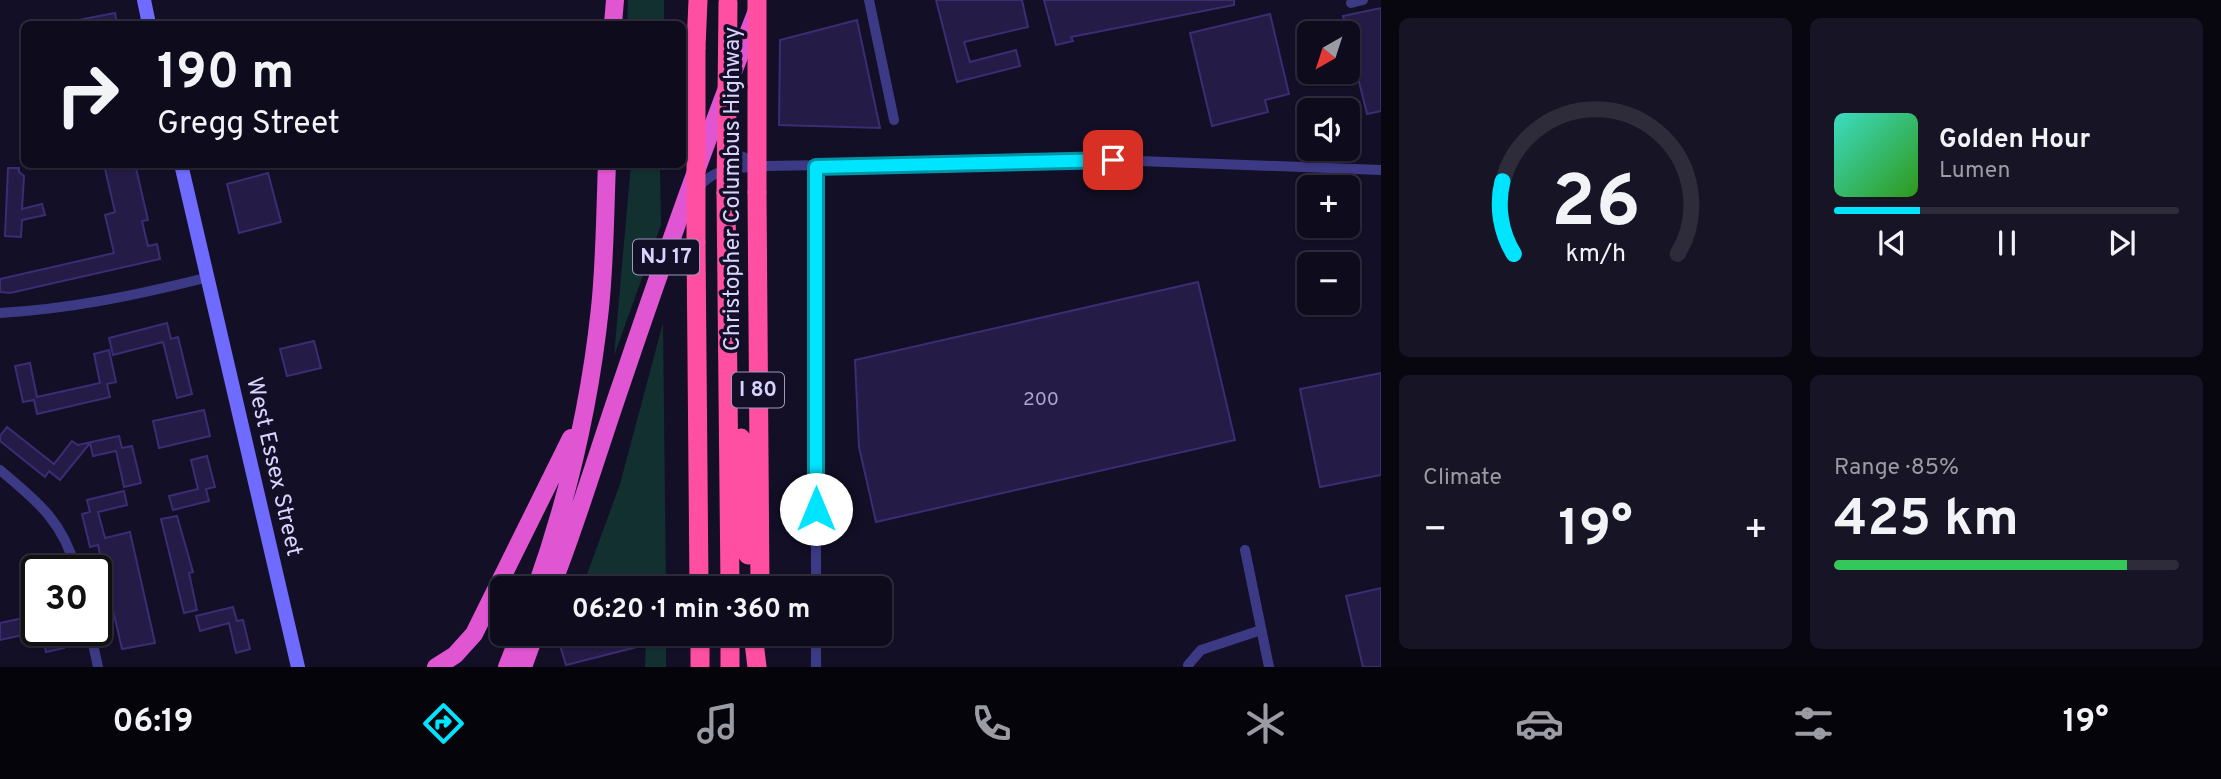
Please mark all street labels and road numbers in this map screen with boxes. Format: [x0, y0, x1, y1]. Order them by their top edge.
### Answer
street label: Christopher Columbus Highway [719, 27, 748, 351]
road number: NJ 17 [633, 240, 699, 274]
road number: I 80 [732, 372, 784, 408]
street label: West Essex Street [238, 375, 308, 559]

